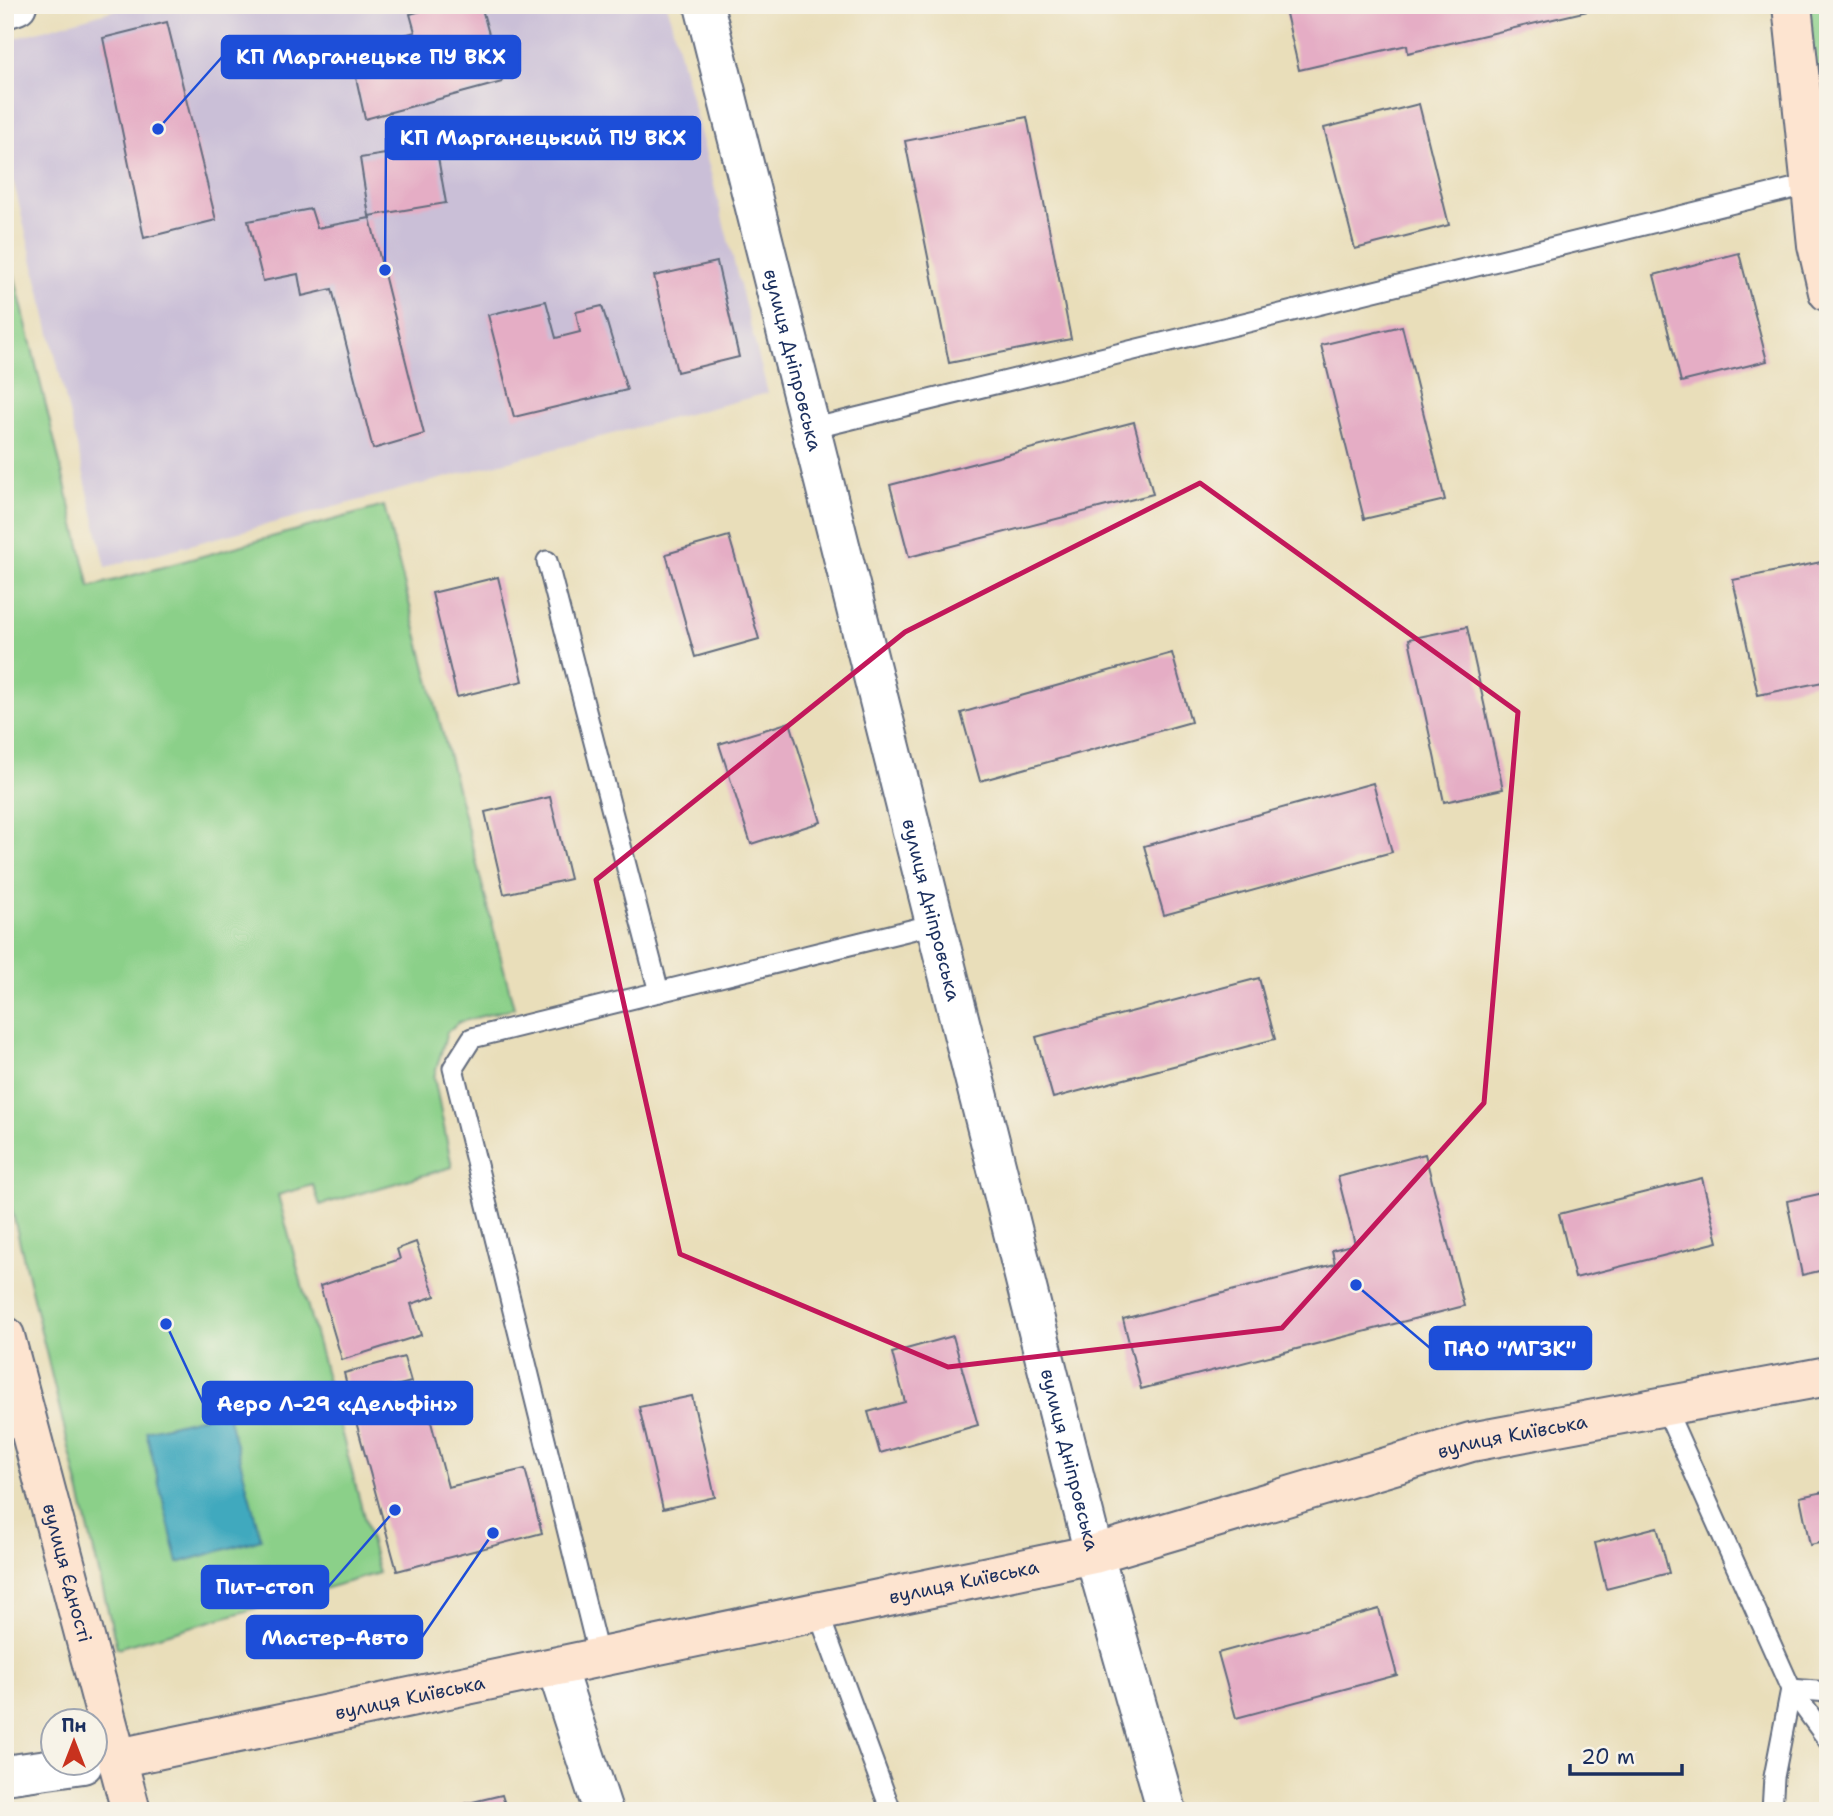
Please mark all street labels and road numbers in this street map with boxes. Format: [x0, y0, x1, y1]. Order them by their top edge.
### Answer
street label: вулиця Дніпровська [758, 266, 828, 454]
street label: вулиця Дніпровська [896, 816, 966, 1004]
street label: вулиця Дніпровська [1035, 1366, 1105, 1554]
street label: вулиця Київська [1434, 1409, 1589, 1464]
street label: вулиця Єдності [37, 1501, 98, 1645]
street label: вулиця Київська [887, 1554, 1041, 1610]
street label: вулиця Київська [333, 1670, 487, 1725]

